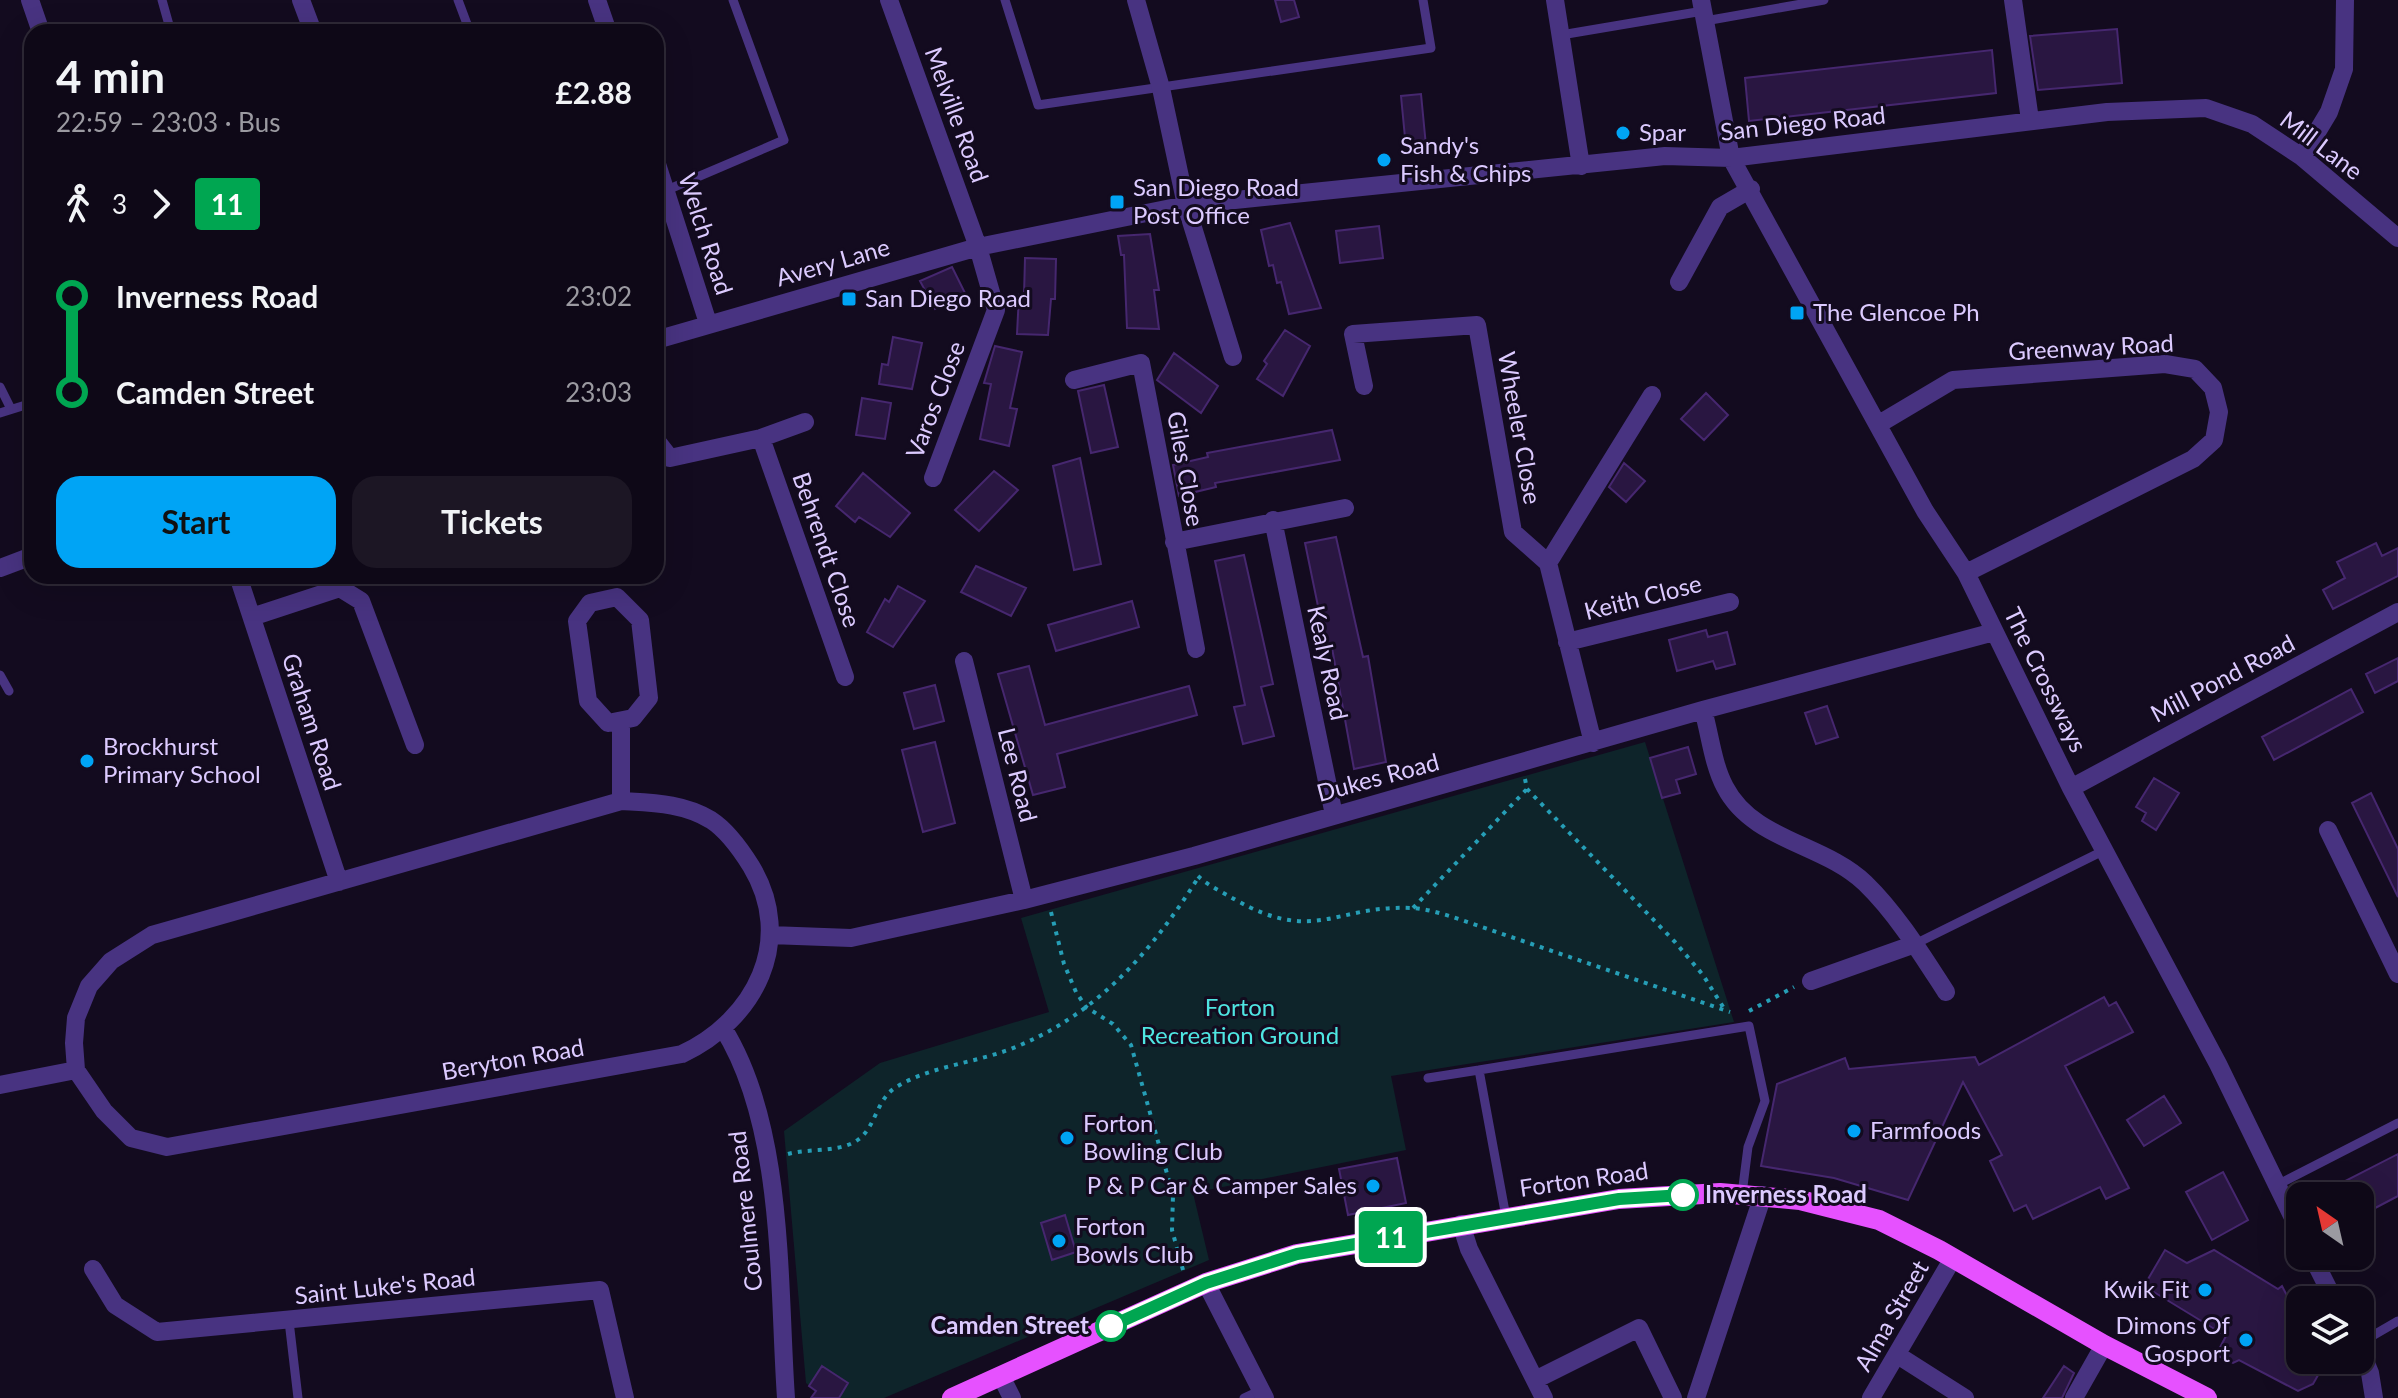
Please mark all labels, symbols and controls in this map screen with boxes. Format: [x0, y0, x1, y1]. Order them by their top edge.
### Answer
street label: Melville Road [920, 43, 995, 186]
text: 4 min [56, 50, 165, 102]
text: £2.88 [555, 74, 632, 110]
street label: San Diego Road [1719, 99, 1887, 146]
street label: Mill Lane [2275, 104, 2369, 185]
text: 22:59 – 23:03 · Bus [56, 106, 280, 138]
place label: Spar [1639, 117, 1686, 146]
marker: Spar [1614, 124, 1632, 142]
place label: Sandy's Fish & Chips [1400, 130, 1531, 187]
marker: Sandy's Fish & Chips [1375, 151, 1393, 169]
street label: Welch Road [673, 169, 740, 298]
place label: San Diego Road Post Office [1133, 172, 1299, 229]
icon: walk [56, 182, 100, 226]
icon: forward [139, 182, 183, 226]
text: 11 [211, 187, 244, 221]
text: 3 [112, 188, 127, 220]
marker: San Diego Road Post Office [1108, 193, 1126, 211]
street label: Avery Lane [772, 231, 893, 292]
text: Inverness Road [116, 278, 318, 314]
text: 23:02 [565, 280, 632, 312]
place label: San Diego Road [865, 283, 1031, 312]
marker: San Diego Road [840, 290, 858, 308]
place label: The Glencoe Ph [1813, 297, 1980, 326]
marker: The Glencoe Ph [1788, 304, 1806, 322]
street label: Greenway Road [2007, 328, 2174, 365]
street label: Varos Close [899, 337, 970, 462]
street label: Wheeler Close [1493, 349, 1548, 506]
text: Camden Street [116, 374, 314, 410]
text: 23:03 [565, 376, 632, 408]
street label: Giles Close [1162, 409, 1211, 529]
street label: Behrendt Close [787, 468, 868, 631]
button: Start [56, 476, 336, 568]
button: Tickets [352, 476, 632, 568]
street label: Keith Close [1581, 568, 1704, 625]
street label: The Crossways [1999, 602, 2094, 757]
street label: Kealy Road [1302, 603, 1355, 723]
street label: Mill Pond Road [2145, 628, 2299, 728]
street label: Graham Road [277, 649, 348, 794]
street label: Lee Road [993, 724, 1044, 825]
place label: Brockhurst Primary School [103, 731, 261, 788]
street label: Dukes Road [1313, 746, 1442, 807]
marker: Brockhurst Primary School [78, 752, 96, 770]
park label: Forton Recreation Ground [1141, 992, 1339, 1049]
street label: Beryton Road [439, 1032, 586, 1085]
place label: Forton Bowling Club [1083, 1108, 1223, 1165]
place label: Farmfoods [1870, 1115, 1981, 1144]
marker: Farmfoods [1845, 1122, 1863, 1140]
marker: Forton Bowling Club [1058, 1129, 1076, 1147]
street label: Coulmere Road [722, 1130, 767, 1293]
street label: Forton Road [1518, 1155, 1650, 1202]
place label: P & P Car & Camper Sales [1087, 1170, 1357, 1199]
marker: P & P Car & Camper Sales [1364, 1177, 1382, 1195]
place label: Inverness Road [1705, 1179, 1867, 1208]
marker: Inverness Road [1668, 1180, 1698, 1210]
north arrow [2286, 1182, 2374, 1270]
map controls [2286, 1182, 2374, 1374]
place label: Forton Bowls Club [1075, 1211, 1193, 1268]
line badge: 11 [1355, 1211, 1427, 1263]
text: 11 [1375, 1220, 1407, 1254]
marker: Forton Bowls Club [1050, 1232, 1068, 1250]
street label: Alma Street [1847, 1254, 1934, 1376]
street label: Saint Luke's Road [293, 1262, 477, 1309]
place label: Kwik Fit [2103, 1274, 2189, 1303]
marker: Kwik Fit [2196, 1281, 2214, 1299]
button: layers [2286, 1286, 2374, 1374]
place label: Camden Street [930, 1310, 1089, 1339]
place label: Dimons Of Gosport [2115, 1310, 2231, 1367]
marker: Camden Street [1096, 1311, 1126, 1341]
marker: Dimons Of Gosport [2237, 1331, 2255, 1349]

